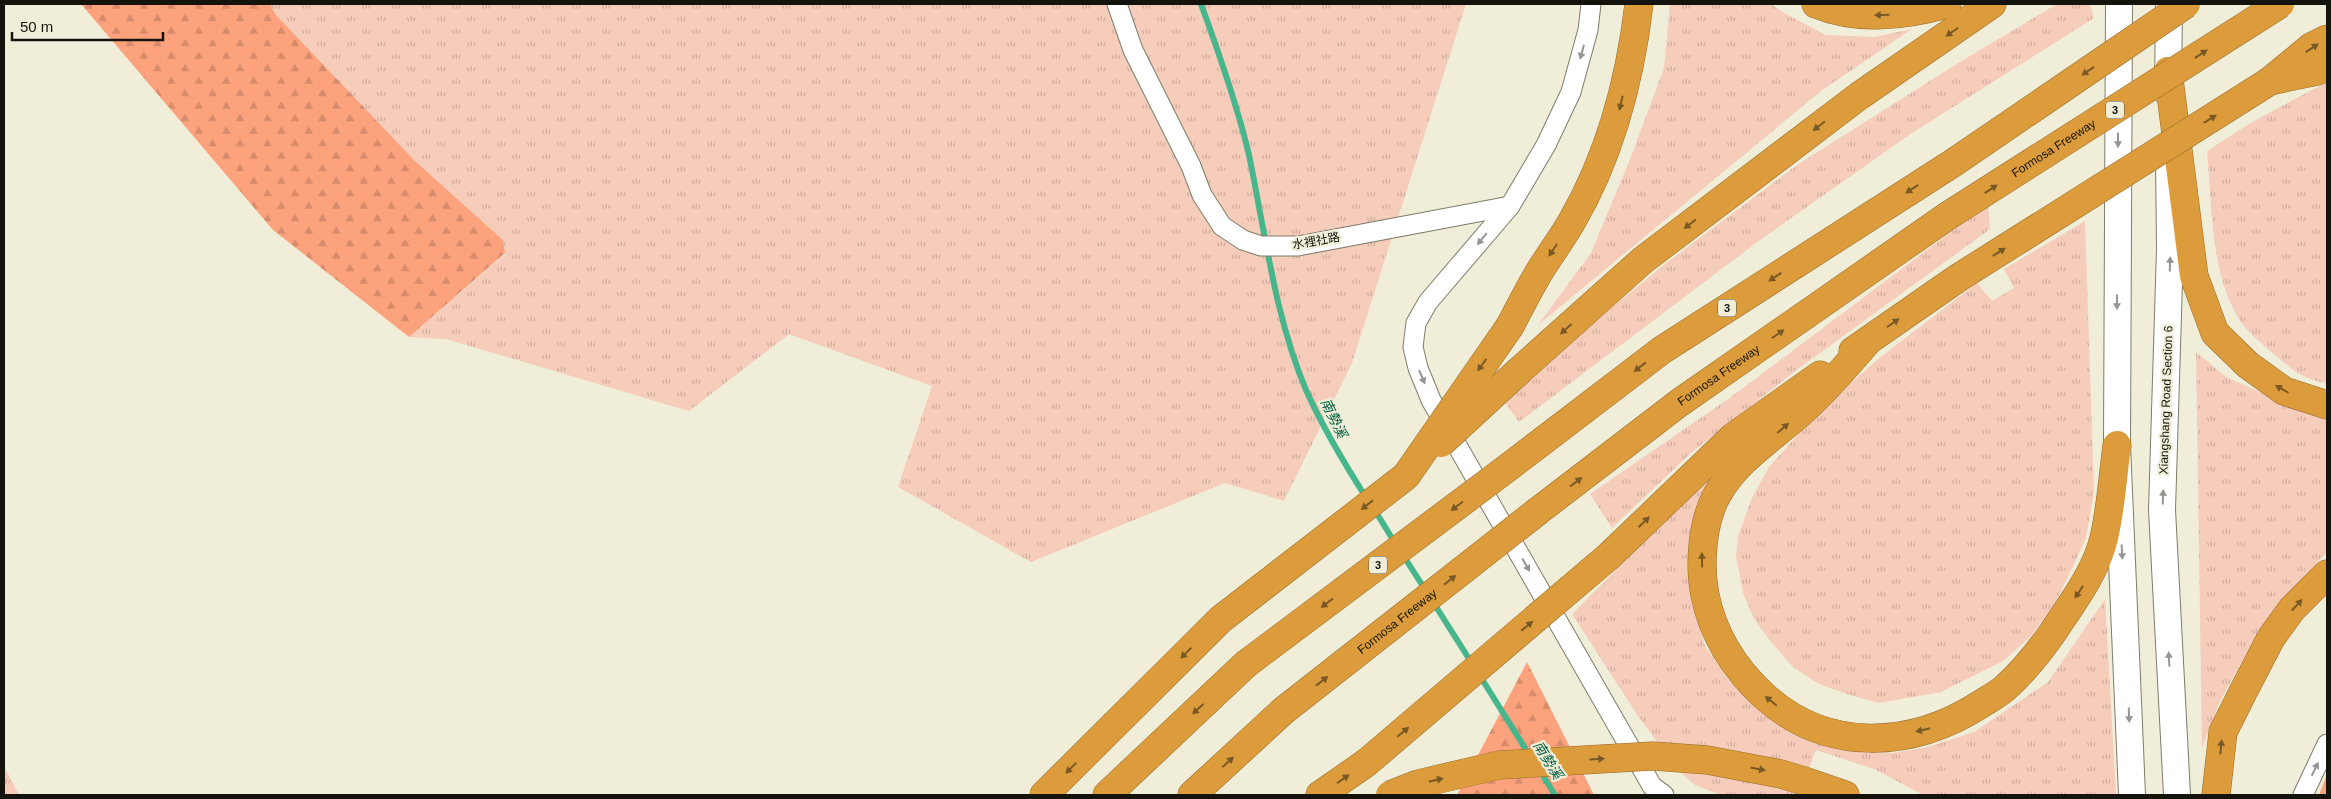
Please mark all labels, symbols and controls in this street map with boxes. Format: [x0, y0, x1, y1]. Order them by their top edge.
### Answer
scale bar [12, 10, 164, 42]
one-way arrow [1873, 11, 1889, 19]
text: 50 m [20, 18, 53, 35]
one-way arrow [1945, 27, 1958, 37]
one-way arrow [2305, 43, 2318, 52]
one-way arrow [1578, 44, 1586, 59]
one-way arrow [2194, 49, 2208, 59]
one-way arrow [2081, 66, 2095, 76]
one-way arrow [1617, 96, 1625, 111]
road number: 3 [2106, 102, 2124, 118]
one-way arrow [2204, 114, 2217, 123]
street label: Formosa Freeway [2009, 116, 2098, 180]
one-way arrow [1812, 121, 1826, 131]
one-way arrow [2114, 132, 2122, 148]
one-way arrow [1984, 184, 1997, 194]
one-way arrow [1905, 185, 1919, 194]
one-way arrow [1683, 219, 1697, 229]
street label: 水裡社路 [1291, 230, 1341, 252]
one-way arrow [1476, 233, 1487, 246]
one-way arrow [1548, 244, 1558, 257]
one-way arrow [1992, 248, 2005, 257]
one-way arrow [2166, 256, 2174, 272]
one-way arrow [1769, 272, 1782, 282]
one-way arrow [2113, 295, 2121, 311]
road number: 3 [1718, 300, 1736, 316]
one-way arrow [1887, 318, 1900, 328]
one-way arrow [1560, 323, 1572, 335]
street label: Xiangshang Road Section 6 [2156, 325, 2176, 475]
one-way arrow [1771, 329, 1785, 339]
street label: Formosa Freeway [1675, 342, 1762, 409]
one-way arrow [1477, 359, 1487, 372]
one-way arrow [1634, 361, 1647, 372]
one-way arrow [1418, 370, 1426, 384]
one-way arrow [2275, 384, 2288, 393]
water label: 南勢溪 [1318, 396, 1351, 442]
one-way arrow [1776, 422, 1789, 433]
one-way arrow [1569, 476, 1582, 487]
one-way arrow [2159, 489, 2167, 505]
one-way arrow [1361, 500, 1374, 511]
one-way arrow [1450, 501, 1464, 511]
one-way arrow [1638, 517, 1650, 529]
one-way arrow [2118, 545, 2126, 561]
one-way arrow [1698, 552, 1706, 568]
road number: 3 [1369, 556, 1387, 574]
one-way arrow [1521, 558, 1530, 572]
one-way arrow [1443, 575, 1456, 586]
street label: Formosa Freeway [1355, 586, 1440, 657]
one-way arrow [2074, 586, 2083, 599]
one-way arrow [1321, 598, 1334, 609]
one-way arrow [2291, 599, 2303, 611]
one-way arrow [1520, 621, 1533, 632]
one-way arrow [1180, 647, 1192, 659]
one-way arrow [2165, 651, 2173, 667]
one-way arrow [1315, 675, 1328, 686]
one-way arrow [1765, 696, 1777, 707]
one-way arrow [1192, 703, 1204, 715]
one-way arrow [2126, 707, 2134, 723]
one-way arrow [1397, 726, 1410, 737]
one-way arrow [1916, 726, 1931, 734]
water label: 南勢溪 [1530, 738, 1567, 784]
one-way arrow [2217, 739, 2225, 755]
one-way arrow [1589, 755, 1605, 763]
one-way arrow [1222, 756, 1234, 768]
one-way arrow [1065, 762, 1077, 774]
one-way arrow [2311, 762, 2319, 776]
one-way arrow [1751, 766, 1767, 774]
one-way arrow [1336, 774, 1350, 784]
one-way arrow [1429, 776, 1444, 784]

